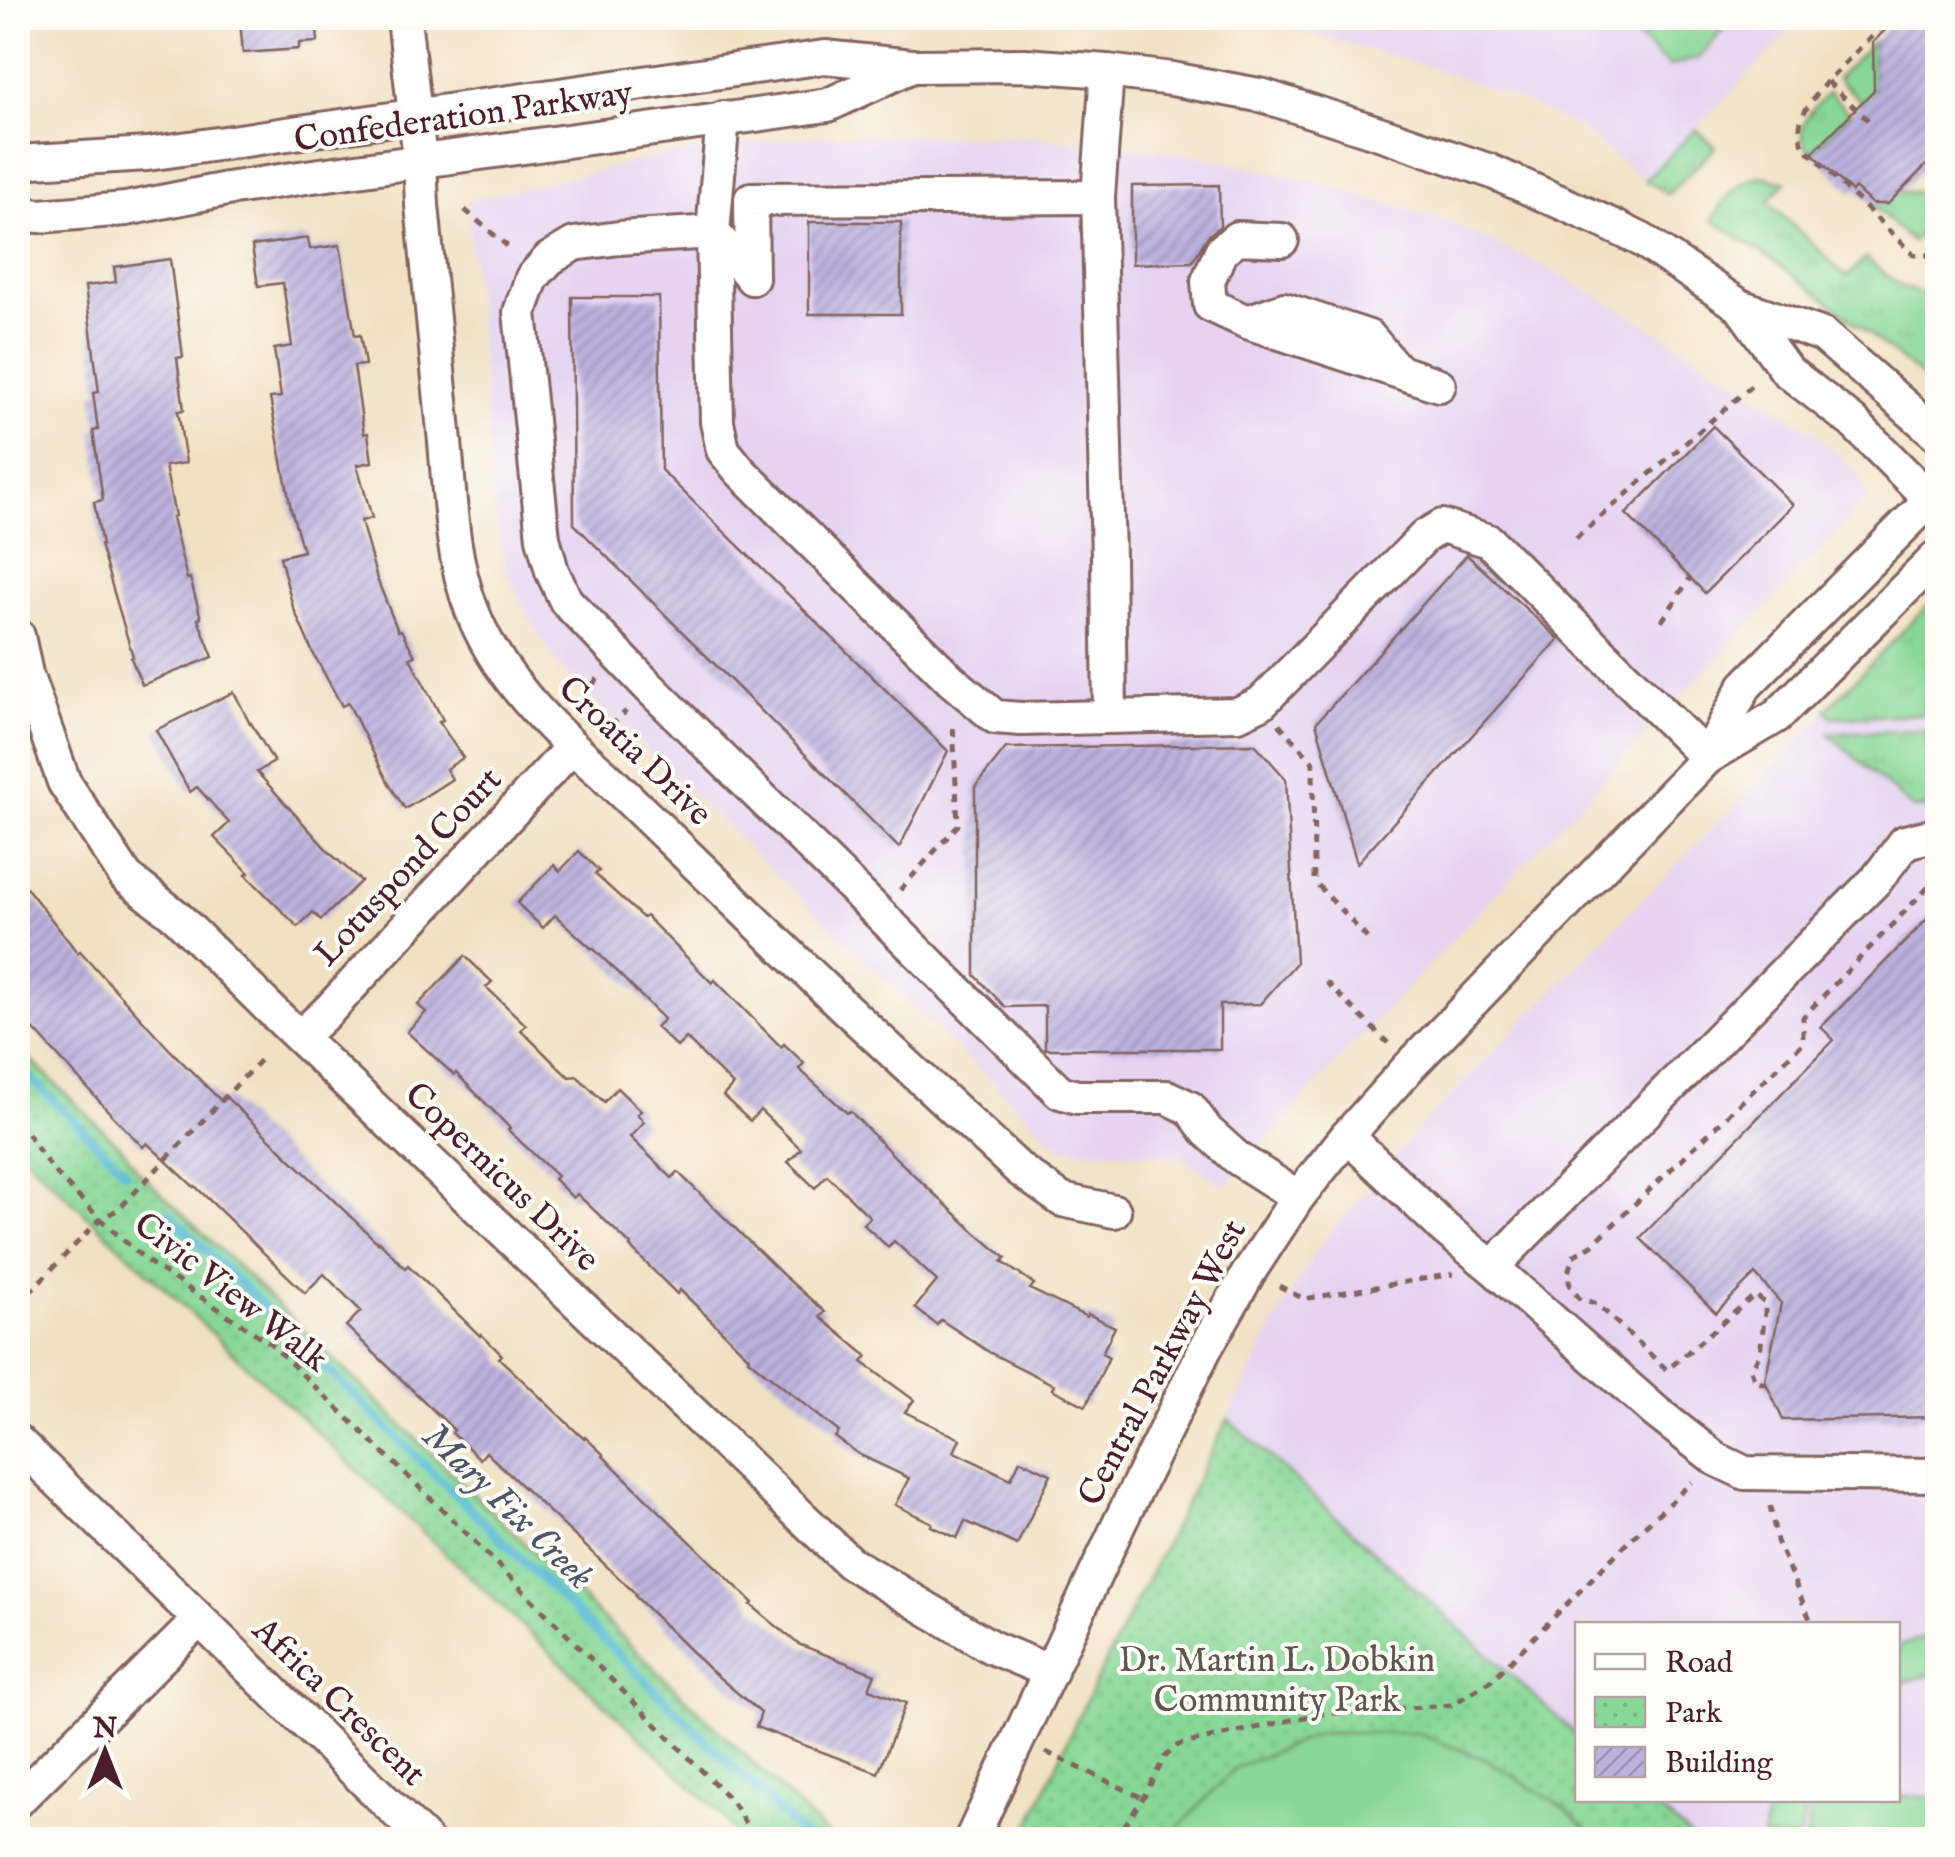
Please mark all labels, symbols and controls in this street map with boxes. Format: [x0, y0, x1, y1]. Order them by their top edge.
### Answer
street label: Confederation Parkway [291, 71, 636, 164]
street label: Croatia Drive [548, 667, 721, 837]
street label: Lotuspond Court [305, 759, 513, 977]
street label: Copernicus Drive [394, 1073, 608, 1282]
street label: Civic View Walk [124, 1203, 337, 1383]
street label: Central Parkway West [1069, 1212, 1258, 1514]
water label: Mary Fix Creek [411, 1413, 603, 1601]
street label: Africa Crescent [241, 1608, 434, 1797]
legend [1575, 1622, 1900, 1802]
park label: Dr. Martin L. Dobkin Community Park [1119, 1639, 1435, 1724]
text: Road [1665, 1645, 1734, 1683]
text: Park [1665, 1695, 1723, 1733]
north arrow [55, 1702, 155, 1802]
text: N [92, 1712, 117, 1747]
text: Building [1665, 1745, 1774, 1783]

